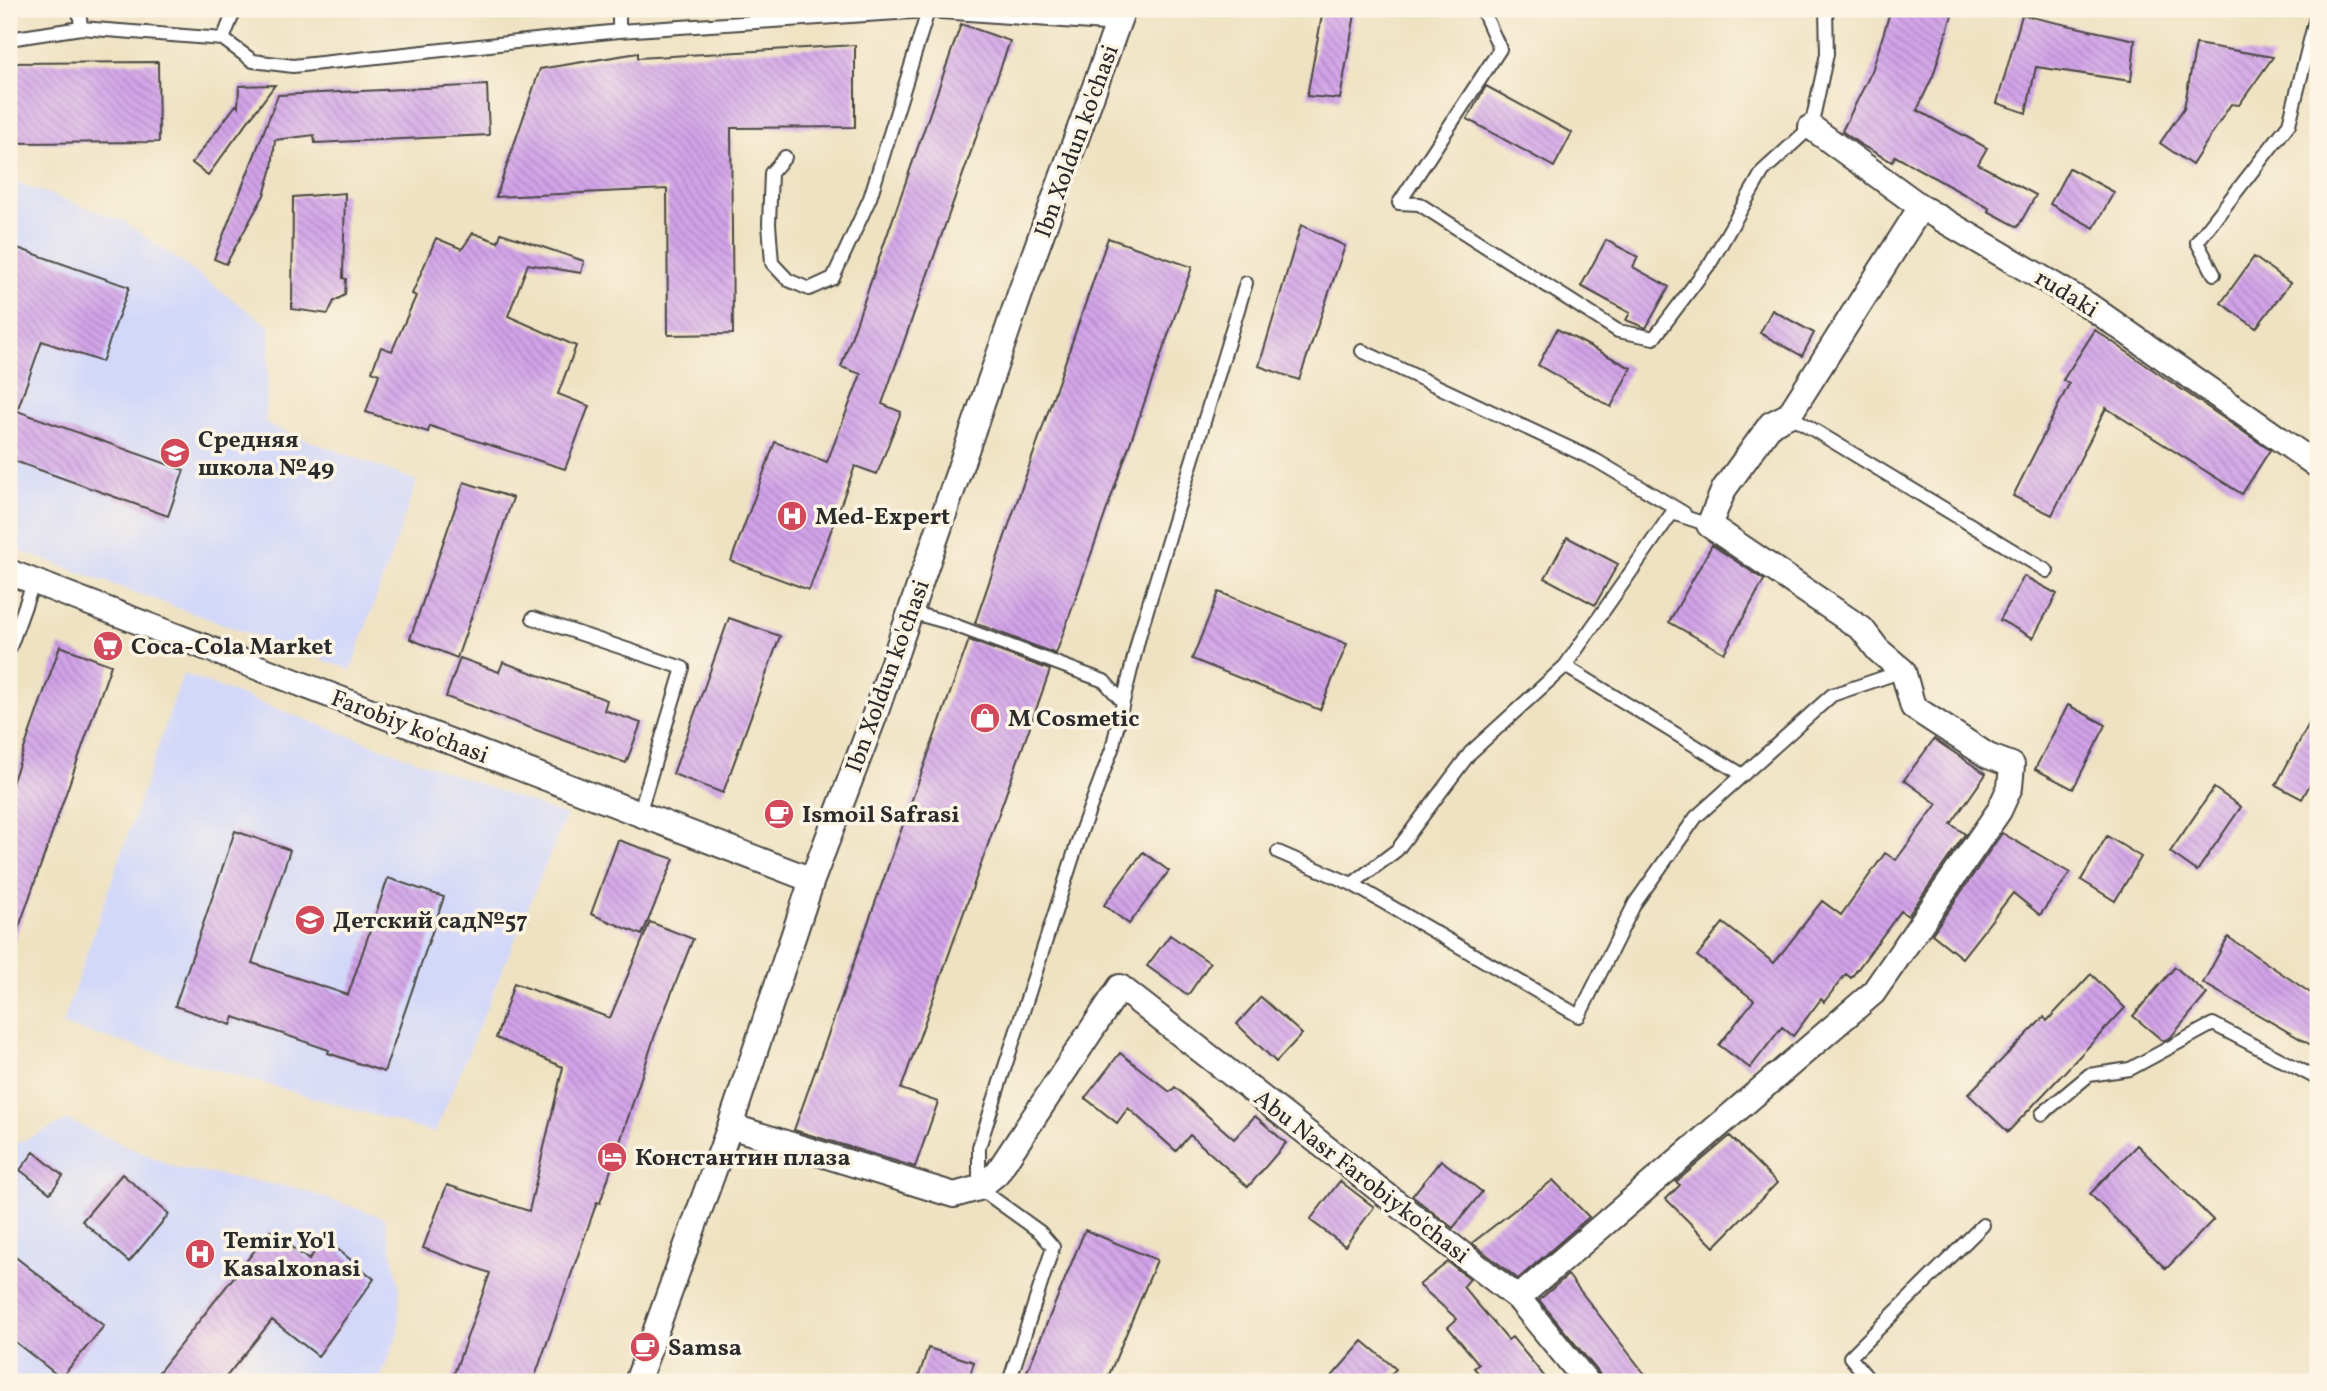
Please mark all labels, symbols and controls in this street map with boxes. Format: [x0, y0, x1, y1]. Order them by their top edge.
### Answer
street label: Ibn Xoldun ko'chasi [1027, 40, 1129, 243]
street label: rudaki [2028, 262, 2104, 327]
place label: Средняя школа №49 [198, 424, 334, 486]
school or university icon: Средняя школа №49 [158, 436, 192, 470]
hospital icon: Med-Expert [775, 499, 809, 533]
place label: Med-Expert [815, 501, 950, 535]
street label: Ibn Xoldun ko'chasi [838, 575, 940, 778]
supermarket icon: Coca-Cola Market [91, 629, 125, 663]
place label: Coca-Cola Market [131, 631, 333, 665]
street label: Farobiy ko'chasi [326, 682, 493, 774]
shop icon: M Cosmetic [968, 701, 1002, 735]
place label: M Cosmetic [1008, 703, 1139, 737]
cafe icon: Ismoil Safrasi [762, 797, 796, 831]
place label: Ismoil Safrasi [802, 799, 960, 833]
school or university icon: Детский сад№57 [293, 903, 327, 937]
place label: Детский сад№57 [333, 905, 528, 939]
street label: Abu Nasr Farobiyko'chasi [1246, 1082, 1476, 1273]
hotel icon: Константин плаза [595, 1140, 629, 1174]
place label: Константин плаза [635, 1142, 851, 1176]
place label: Temir Yo'l Kasalxonasi [223, 1225, 361, 1287]
hospital icon: Temir Yo'l Kasalxonasi [183, 1237, 217, 1271]
cafe icon: Samsa [628, 1330, 662, 1364]
place label: Samsa [668, 1332, 742, 1366]

